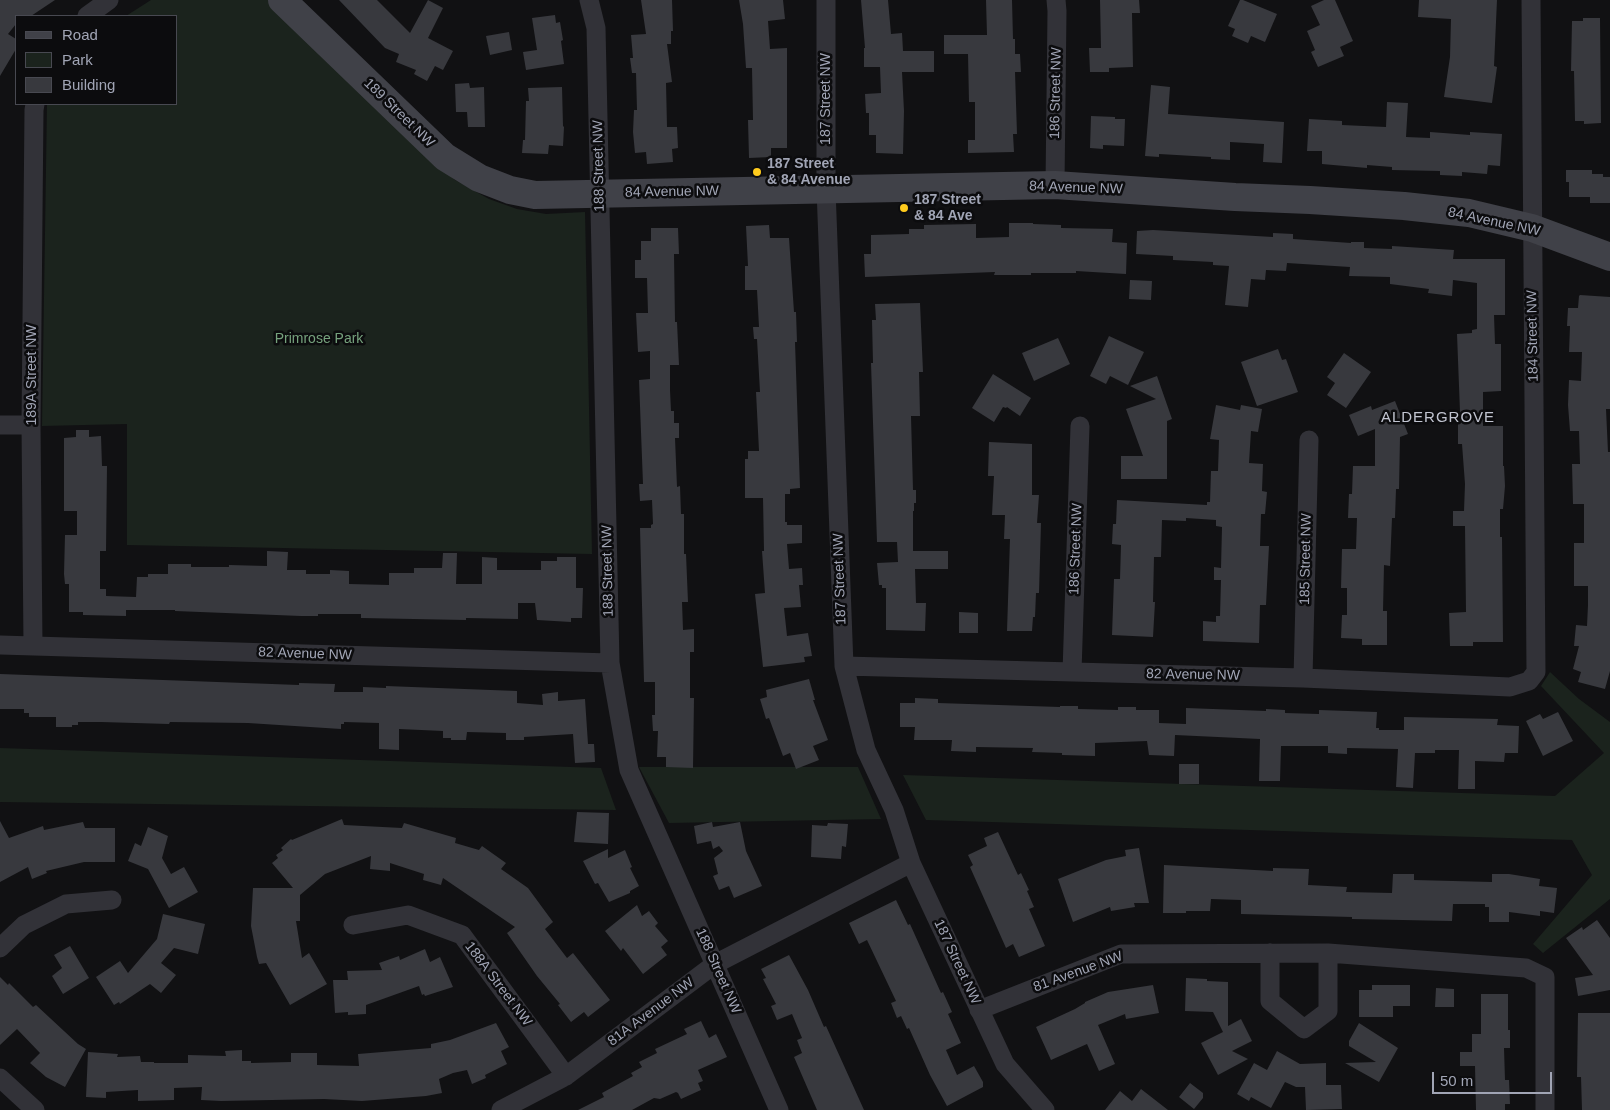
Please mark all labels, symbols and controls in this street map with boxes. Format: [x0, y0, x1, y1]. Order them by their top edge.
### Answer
legend [15, 15, 178, 105]
text: Road [62, 26, 98, 43]
street label: 186 Street NW [1047, 47, 1065, 139]
text: Park [62, 51, 93, 68]
street label: 187 Street NW [818, 53, 834, 145]
street label: 189 Street NW [360, 75, 438, 151]
text: Building [62, 76, 115, 93]
street label: 188 Street NW [590, 120, 608, 212]
place label: 187 Street & 84 Avenue [767, 156, 851, 188]
marker: 187 Street & 84 Avenue [751, 166, 763, 178]
street label: 84 Avenue NW [1029, 178, 1123, 198]
street label: 84 Avenue NW [625, 183, 719, 201]
place label: 187 Street & 84 Ave [914, 192, 981, 224]
marker: 187 Street & 84 Ave [898, 202, 910, 214]
street label: 84 Avenue NW [1446, 204, 1542, 240]
street label: 184 Street NW [1524, 290, 1542, 382]
street label: 189A Street NW [24, 324, 40, 426]
park label: Primrose Park [275, 331, 363, 347]
district label: ALDERGROVE [1380, 409, 1496, 427]
street label: 186 Street NW [1066, 503, 1086, 595]
street label: 185 Street NW [1297, 513, 1315, 605]
street label: 188 Street NW [599, 525, 617, 617]
street label: 187 Street NW [830, 533, 850, 625]
street label: 82 Avenue NW [258, 644, 352, 664]
street label: 82 Avenue NW [1146, 666, 1240, 684]
street label: 187 Street NW [930, 917, 984, 1007]
street label: 188 Street NW [692, 926, 744, 1016]
street label: 188A Street NW [461, 939, 535, 1029]
street label: 81 Avenue NW [1031, 948, 1125, 996]
street label: 81A Avenue NW [605, 974, 697, 1050]
scale bar [1435, 1062, 1555, 1094]
text: 50 m [1440, 1072, 1473, 1089]

